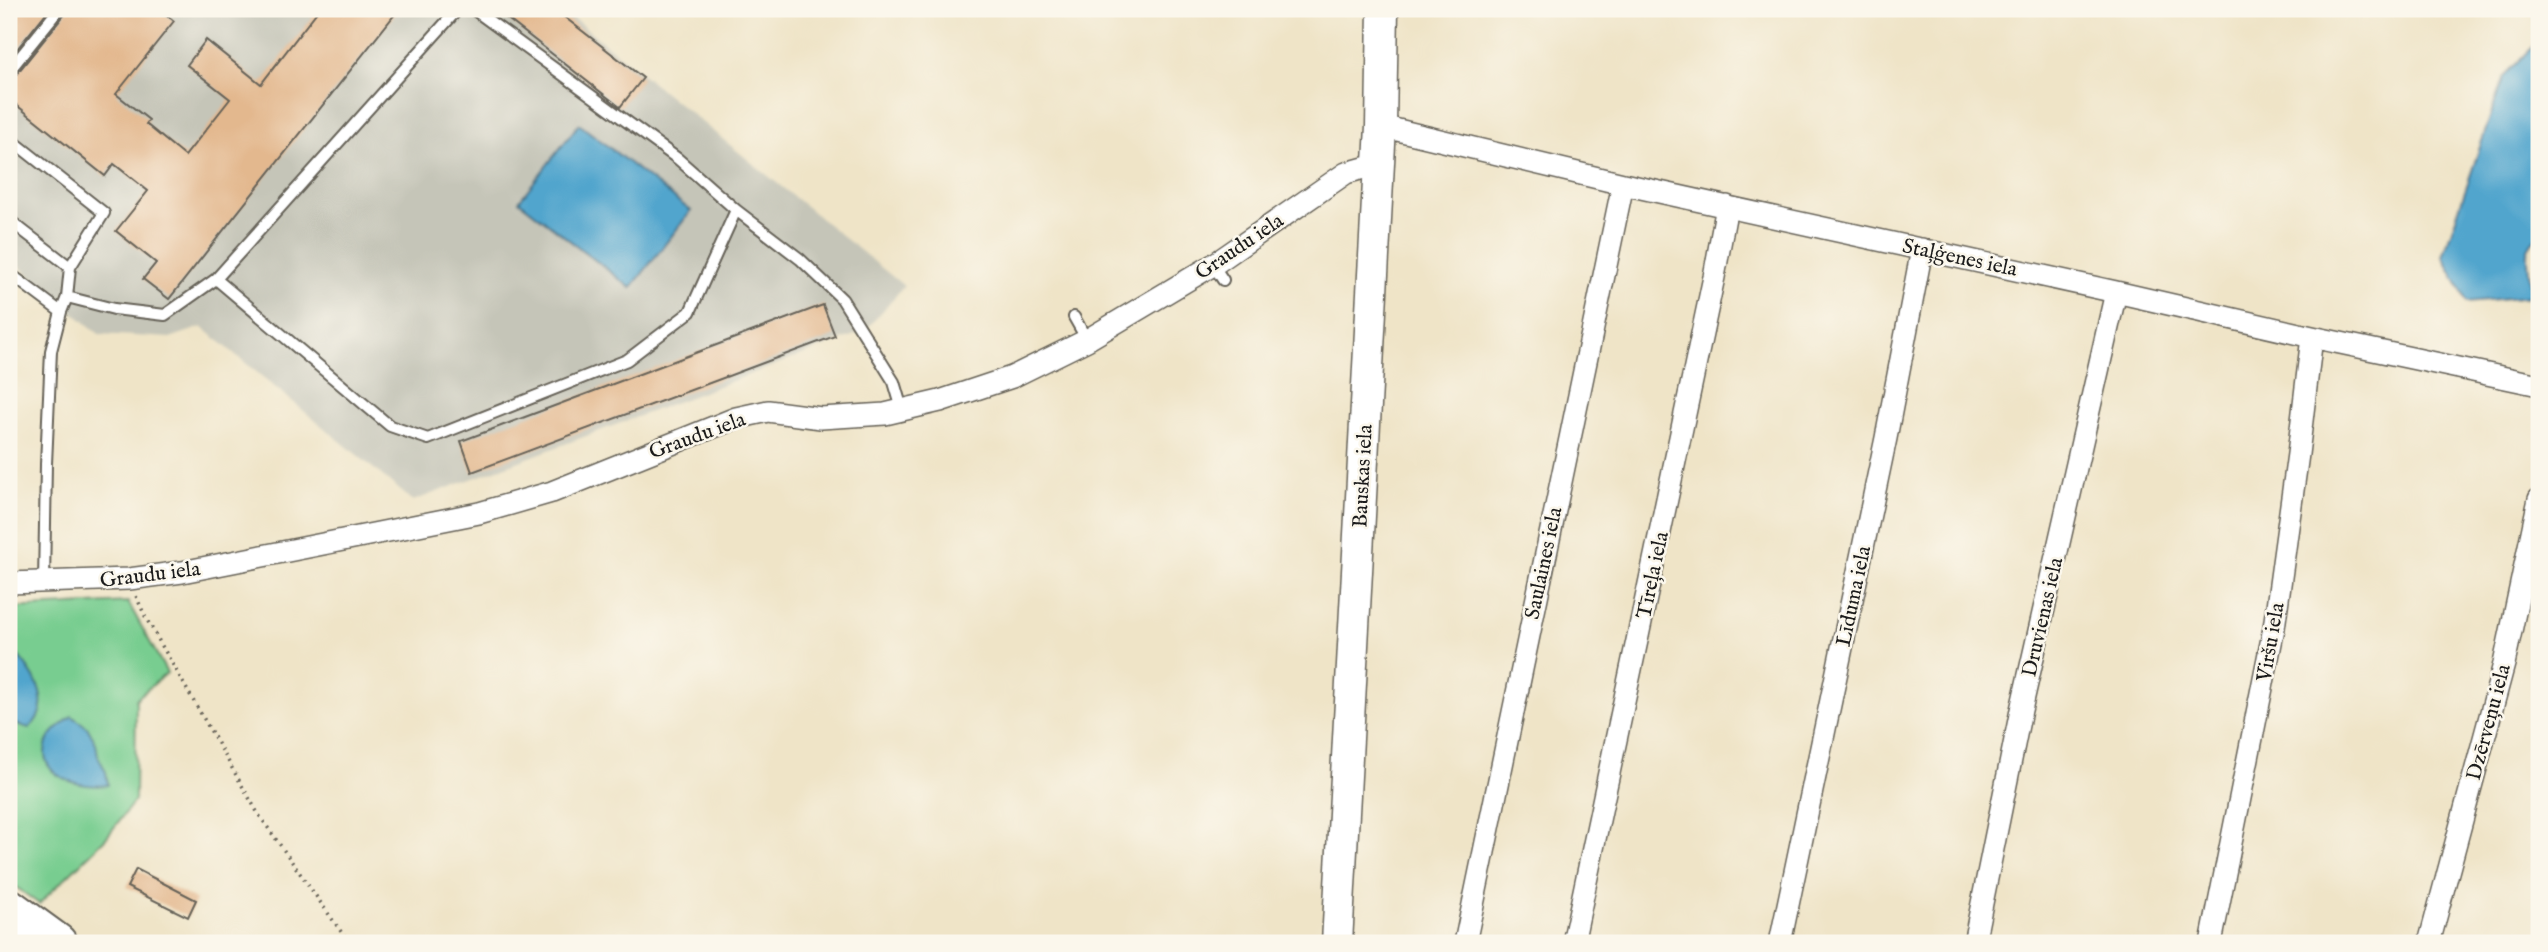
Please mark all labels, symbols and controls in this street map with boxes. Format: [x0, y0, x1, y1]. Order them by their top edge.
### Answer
street label: Graudu iela [1190, 207, 1290, 287]
street label: Staļģenes iela [1900, 233, 2020, 284]
street label: Graudu iela [645, 406, 750, 466]
street label: Bauskas iela [1347, 423, 1380, 528]
street label: Saulaines iela [1519, 504, 1570, 622]
street label: Tīreļa iela [1631, 528, 1676, 621]
street label: Līduma iela [1831, 543, 1879, 649]
street label: Druvienas iela [2017, 554, 2071, 680]
street label: Graudu iela [98, 556, 203, 595]
street label: Viršu iela [2251, 600, 2292, 685]
street label: Dzērveņu iela [2461, 660, 2518, 783]

